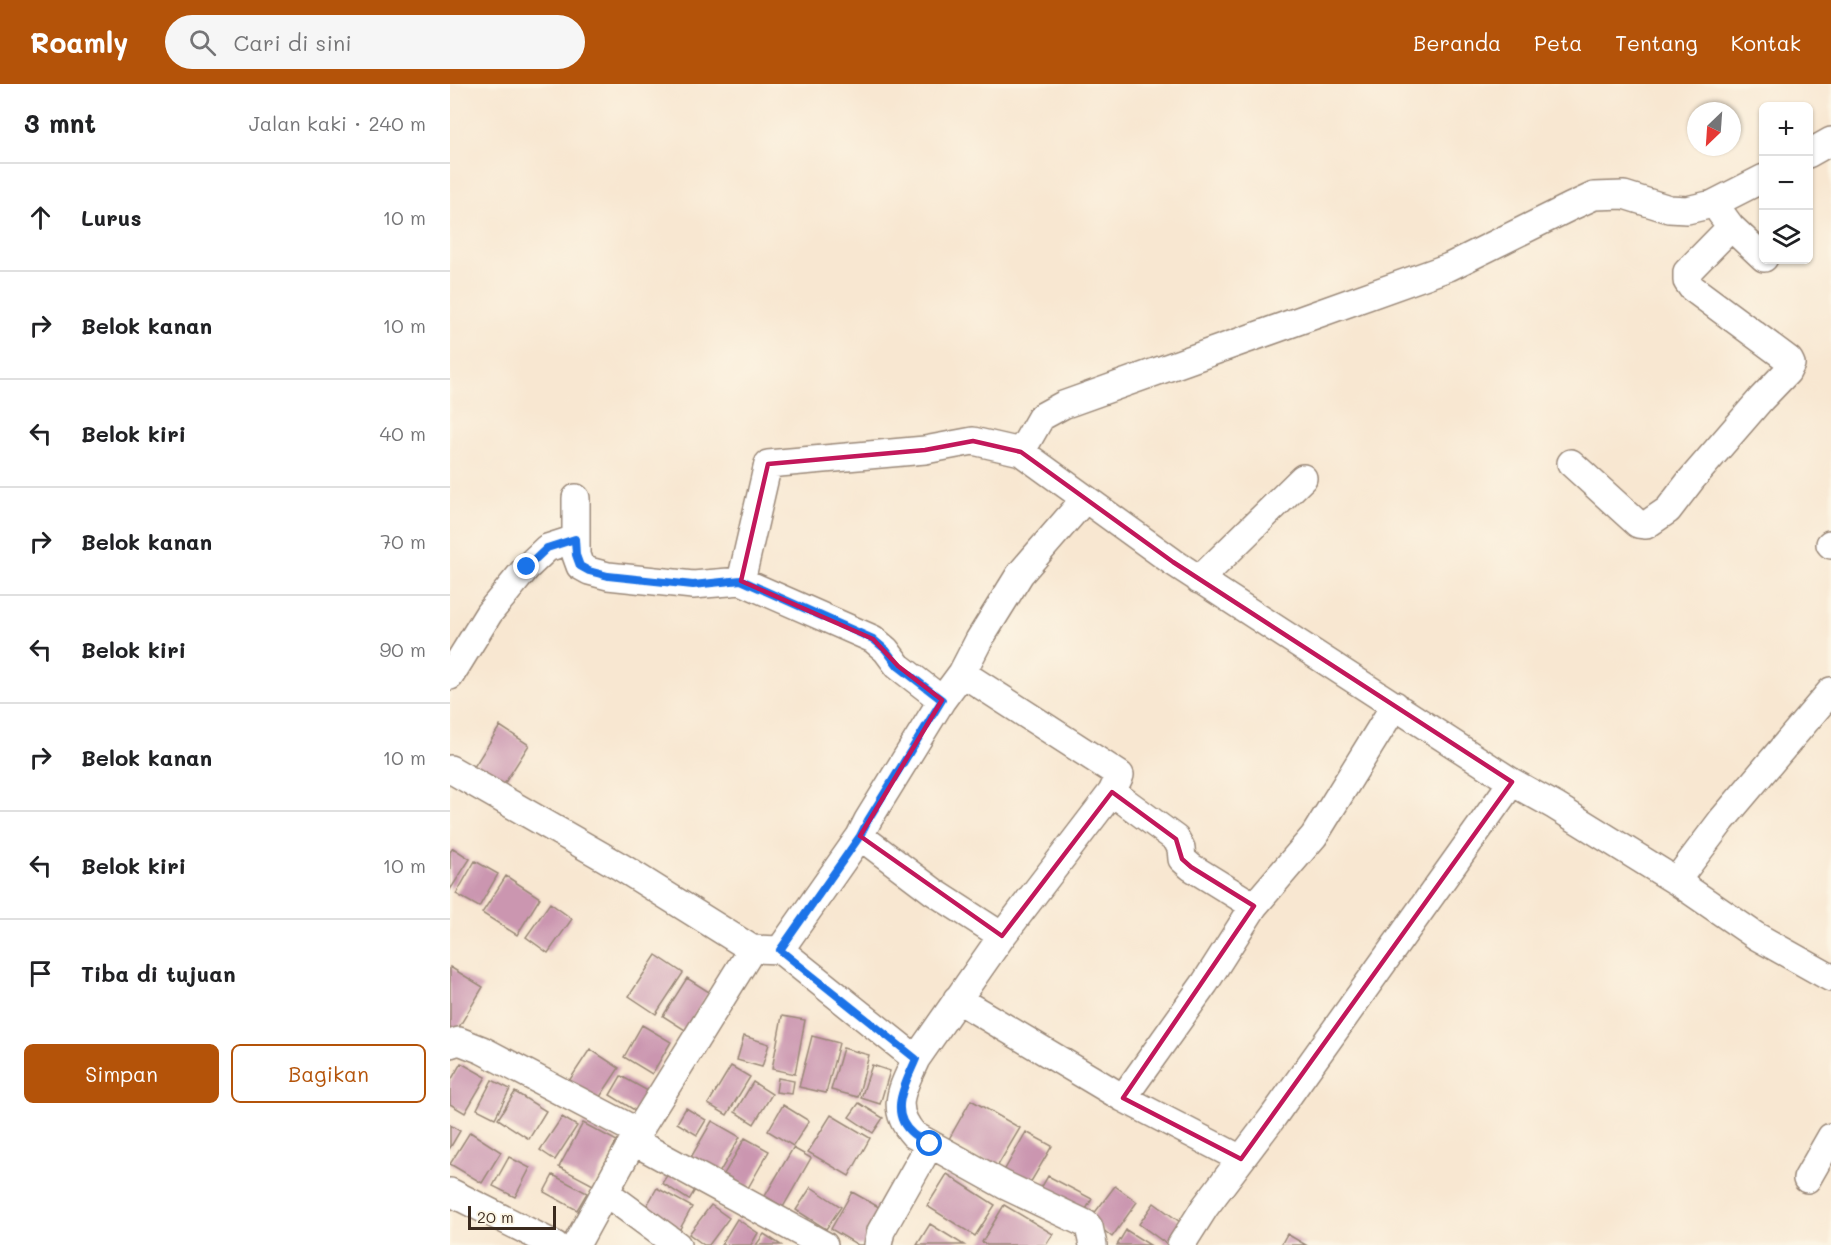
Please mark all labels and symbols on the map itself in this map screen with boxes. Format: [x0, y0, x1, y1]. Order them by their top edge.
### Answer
north arrow [1687, 102, 1741, 156]
route end [513, 553, 539, 579]
route start [916, 1130, 942, 1156]
scale bar [468, 1203, 556, 1230]

